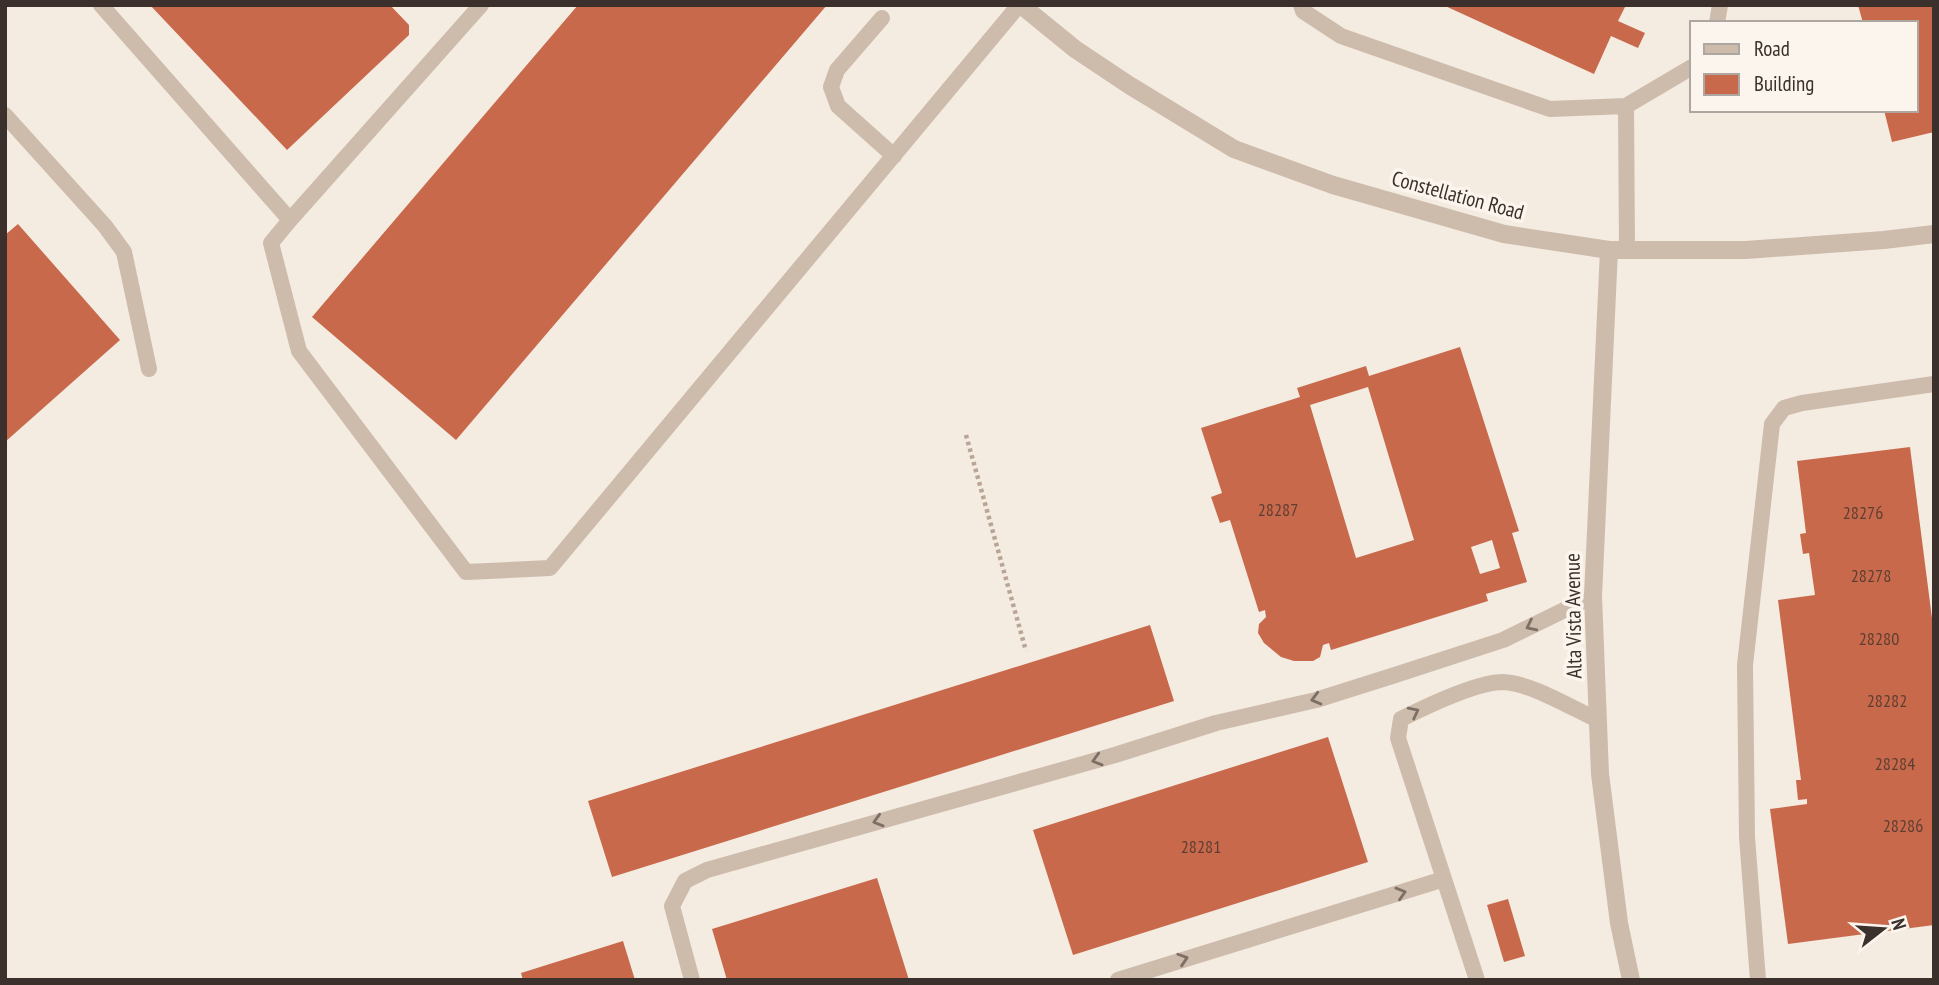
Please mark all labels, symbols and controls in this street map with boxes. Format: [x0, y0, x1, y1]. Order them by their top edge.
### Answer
legend [1690, 21, 1918, 112]
text: Road [1754, 35, 1790, 62]
text: Building [1754, 70, 1814, 97]
street label: Constellation Road [1389, 164, 1527, 226]
house number: 28287 [1258, 498, 1298, 521]
house number: 28276 [1843, 501, 1883, 524]
street label: Alta Vista Avenue [1558, 553, 1588, 679]
house number: 28278 [1851, 564, 1891, 587]
one-way arrow [1526, 618, 1538, 632]
house number: 28280 [1859, 627, 1899, 650]
house number: 28282 [1867, 689, 1907, 712]
one-way arrow [1310, 691, 1322, 706]
one-way arrow [1407, 706, 1419, 720]
one-way arrow [1091, 752, 1103, 766]
house number: 28284 [1875, 752, 1915, 775]
one-way arrow [872, 813, 884, 828]
house number: 28286 [1883, 814, 1923, 837]
house number: 28281 [1181, 835, 1221, 858]
one-way arrow [1394, 886, 1406, 901]
north arrow [1848, 894, 1918, 964]
text: N [1886, 916, 1912, 932]
one-way arrow [1176, 953, 1189, 967]

